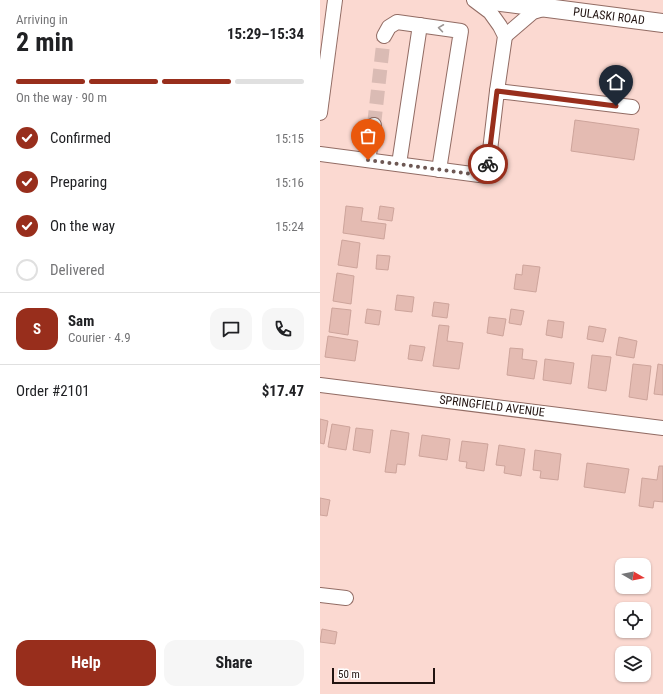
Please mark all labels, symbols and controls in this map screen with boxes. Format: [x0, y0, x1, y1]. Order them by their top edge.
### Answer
street label: PULASKI ROAD [572, 5, 646, 27]
text: Arriving in [16, 12, 68, 27]
one-way arrow [437, 24, 444, 33]
text: 15:29–15:34 [227, 25, 304, 43]
text: 2 min [16, 27, 74, 57]
pin [599, 65, 633, 106]
icon: home [605, 71, 627, 93]
text: On the way · 90 m [16, 90, 107, 105]
pin [351, 119, 385, 160]
icon: bag [357, 125, 379, 147]
icon: check [16, 127, 38, 149]
text: Confirmed [50, 129, 111, 147]
text: 15:15 [275, 131, 304, 146]
courier [468, 144, 508, 184]
icon: bike [477, 153, 499, 175]
icon: check [16, 171, 38, 193]
text: Preparing [50, 173, 107, 191]
text: 15:16 [275, 175, 304, 190]
icon: check [16, 215, 38, 237]
text: On the way [50, 217, 115, 235]
text: 15:24 [275, 219, 304, 234]
text: Delivered [50, 261, 105, 279]
button: chat [210, 308, 252, 350]
button: phone [262, 308, 304, 350]
text: Sam [68, 312, 94, 330]
text: S [33, 320, 41, 338]
text: Courier · 4.9 [68, 330, 131, 345]
text: Order #2101 [16, 382, 90, 400]
text: $17.47 [262, 382, 304, 400]
street label: SPRINGFIELD AVENUE [439, 393, 546, 419]
north arrow [615, 558, 651, 594]
map controls [615, 558, 651, 682]
button: locate [615, 602, 651, 638]
button: Help [16, 640, 156, 686]
button: Share [164, 640, 304, 686]
button: layers [615, 646, 651, 682]
scale bar [332, 666, 435, 685]
text: 50 m [338, 668, 360, 681]

